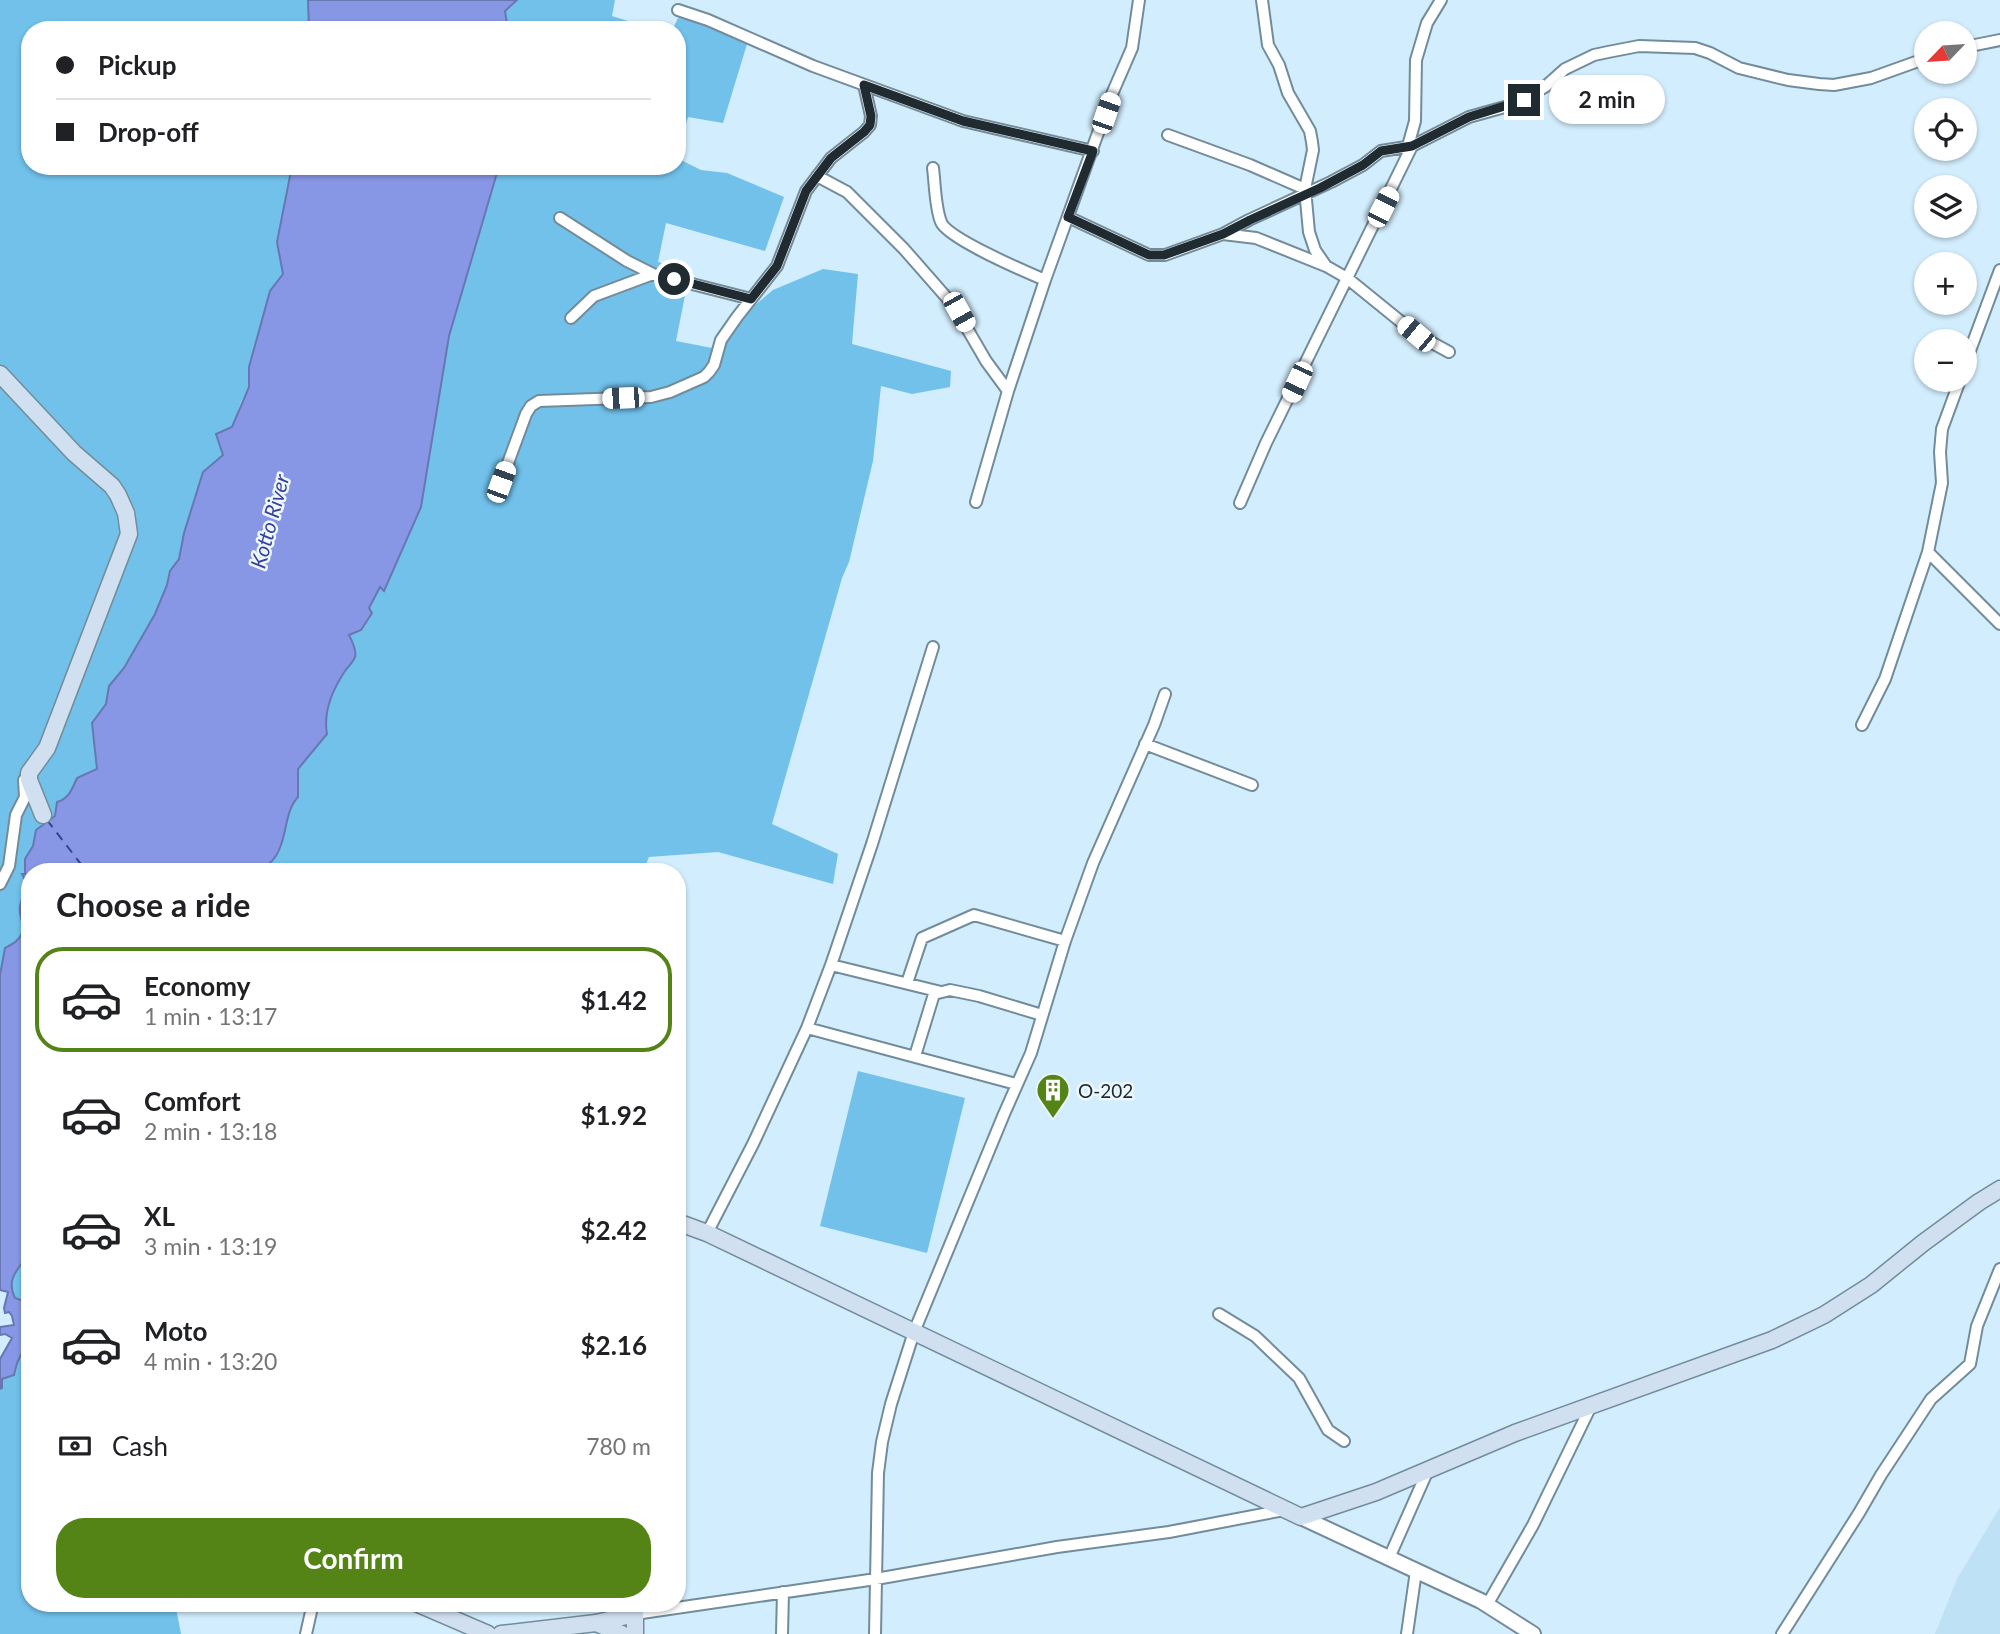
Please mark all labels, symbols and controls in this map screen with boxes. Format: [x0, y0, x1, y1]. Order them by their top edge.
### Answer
north arrow [1914, 21, 1978, 84]
map controls [1914, 21, 1977, 392]
text: Pickup [98, 49, 177, 81]
callout: 2 min [1548, 76, 1664, 124]
route end [1508, 84, 1540, 116]
text: 2 min [1578, 85, 1636, 113]
car [1090, 90, 1123, 136]
button: locate [1914, 98, 1977, 161]
text: Drop-off [98, 116, 199, 148]
button: layers [1914, 175, 1977, 238]
car [1365, 184, 1402, 230]
button: + [1914, 252, 1977, 315]
route start [658, 263, 690, 295]
car [940, 289, 979, 335]
car [1394, 312, 1439, 356]
button: − [1914, 329, 1977, 392]
car [1279, 359, 1316, 405]
car [602, 387, 645, 409]
car [484, 459, 519, 505]
water label: Kotto River [244, 471, 294, 571]
text: Choose a ride [56, 885, 250, 924]
icon: car [60, 968, 123, 1031]
text: Economy [144, 970, 250, 1002]
text: $1.42 [581, 984, 647, 1016]
text: 1 min · 13:17 [144, 1002, 277, 1030]
building icon: O-202 [1034, 1071, 1072, 1120]
place label: O-202 [1078, 1079, 1133, 1102]
icon: car [60, 1083, 123, 1146]
text: Comfort [144, 1085, 241, 1117]
text: $1.92 [581, 1099, 647, 1131]
text: 2 min · 13:18 [144, 1117, 277, 1145]
icon: car [60, 1198, 123, 1261]
text: XL [144, 1200, 175, 1232]
text: $2.42 [581, 1214, 647, 1246]
text: 3 min · 13:19 [144, 1232, 277, 1260]
icon: car [60, 1313, 123, 1376]
text: Moto [144, 1315, 207, 1347]
text: $2.16 [581, 1329, 647, 1361]
text: 4 min · 13:20 [144, 1347, 277, 1375]
icon: cash [56, 1427, 94, 1465]
text: Cash [112, 1430, 168, 1462]
text: 780 m [586, 1432, 651, 1460]
button: Confirm [56, 1518, 651, 1598]

